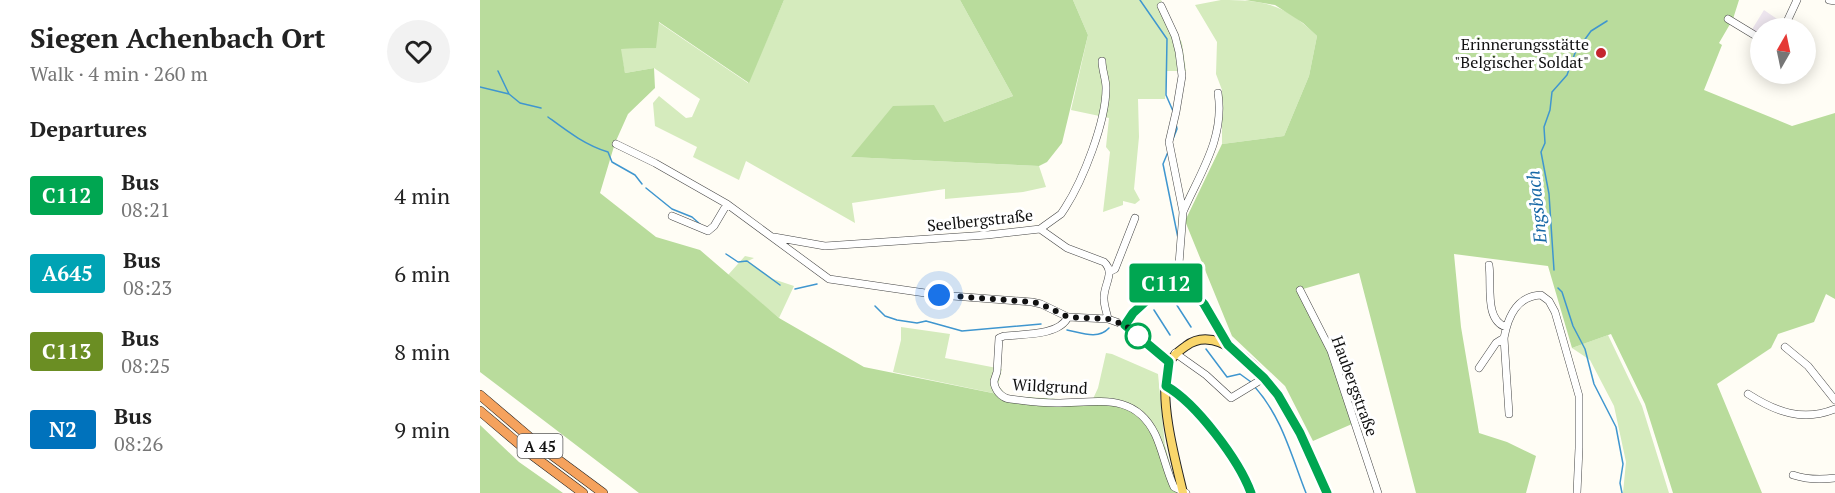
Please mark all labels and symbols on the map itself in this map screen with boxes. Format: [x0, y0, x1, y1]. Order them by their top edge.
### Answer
north arrow [1750, 18, 1816, 84]
place label: Erinnerungsstätte "Belgischer Soldat" [1454, 33, 1589, 73]
marker: Erinnerungsstätte "Belgischer Soldat" [1594, 46, 1608, 60]
water label: Engsbach [1520, 169, 1552, 246]
street label: Seelbergstraße [926, 204, 1034, 236]
line badge: C112 [1124, 264, 1208, 302]
your location [924, 280, 954, 310]
unlabelled marker [1125, 323, 1151, 349]
street label: Haubergstraße [1327, 333, 1383, 439]
street label: Wildgrund [1012, 373, 1088, 399]
road number: A 45 [518, 434, 562, 458]

